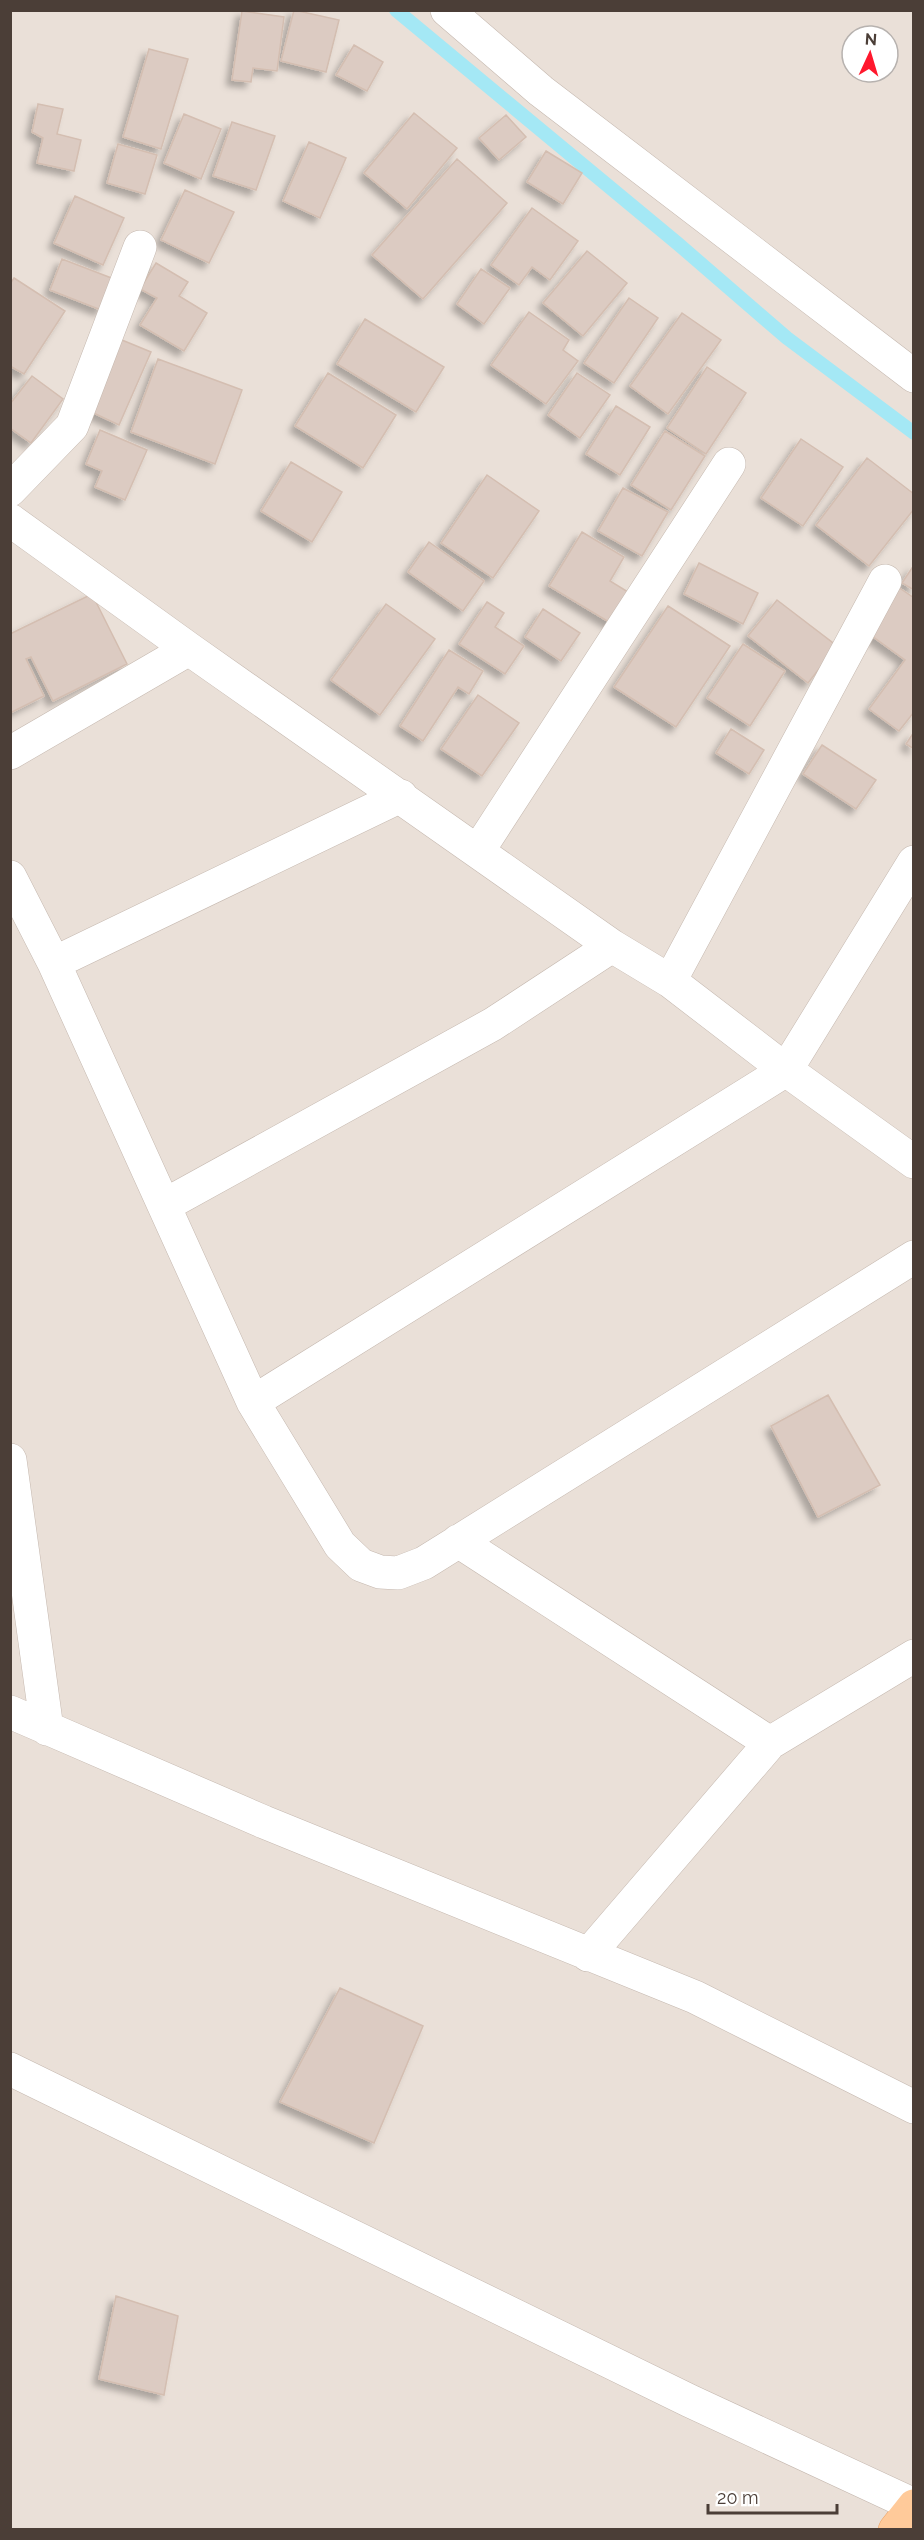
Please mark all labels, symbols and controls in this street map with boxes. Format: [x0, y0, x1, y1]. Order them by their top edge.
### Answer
north arrow [840, 24, 900, 84]
text: N [864, 30, 878, 49]
scale bar [708, 2477, 837, 2515]
text: 20 m [717, 2487, 759, 2508]

